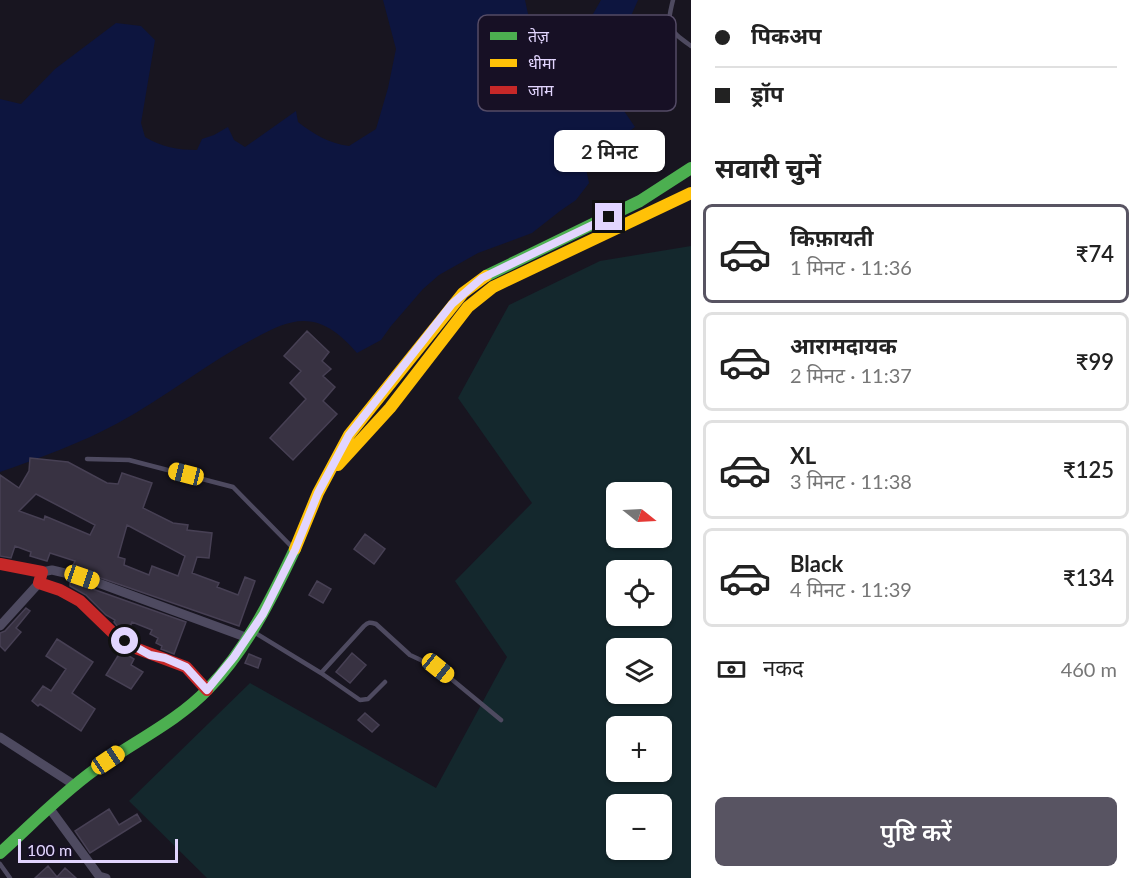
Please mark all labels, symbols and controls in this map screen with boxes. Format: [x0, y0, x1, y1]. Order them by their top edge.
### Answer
legend [478, 15, 676, 111]
text: पिकअप [751, 22, 822, 49]
text: तेज़ [528, 26, 550, 45]
text: धीमा [528, 53, 557, 72]
text: जाम [528, 80, 554, 99]
text: ड्रॉप [751, 80, 784, 107]
callout: 2 मिनट [554, 130, 664, 172]
text: 2 मिनट [581, 139, 638, 163]
text: सवारी चुनें [715, 151, 821, 184]
route end [595, 203, 622, 230]
text: किफ़ायती [790, 224, 874, 251]
icon: car [718, 227, 772, 281]
text: ₹74 [1076, 240, 1114, 267]
text: 1 मिनट · 11:36 [790, 255, 912, 279]
text: आरामदायक [790, 332, 897, 359]
icon: car [718, 335, 772, 389]
text: ₹99 [1076, 348, 1114, 375]
text: 2 मिनट · 11:37 [790, 363, 912, 387]
text: XL [790, 442, 816, 469]
icon: car [718, 443, 772, 497]
text: ₹125 [1063, 456, 1114, 483]
car [166, 461, 206, 487]
text: 3 मिनट · 11:38 [790, 469, 912, 493]
north arrow [606, 482, 672, 548]
map controls [606, 482, 672, 860]
text: Black [790, 550, 843, 577]
icon: car [718, 551, 772, 605]
button: locate [606, 560, 672, 626]
car [62, 563, 102, 591]
text: ₹134 [1063, 564, 1114, 591]
text: 4 मिनट · 11:39 [790, 577, 912, 601]
route start [111, 627, 138, 654]
button: layers [606, 638, 672, 704]
car [418, 650, 458, 686]
icon: cash [715, 653, 748, 686]
text: नकद [763, 654, 804, 681]
text: 460 m [1061, 657, 1117, 681]
button: + [606, 716, 672, 782]
car [88, 742, 128, 778]
button: − [606, 794, 672, 860]
button: पुष्टि करें [715, 797, 1117, 866]
scale bar [18, 836, 178, 864]
text: 100 m [27, 840, 72, 859]

